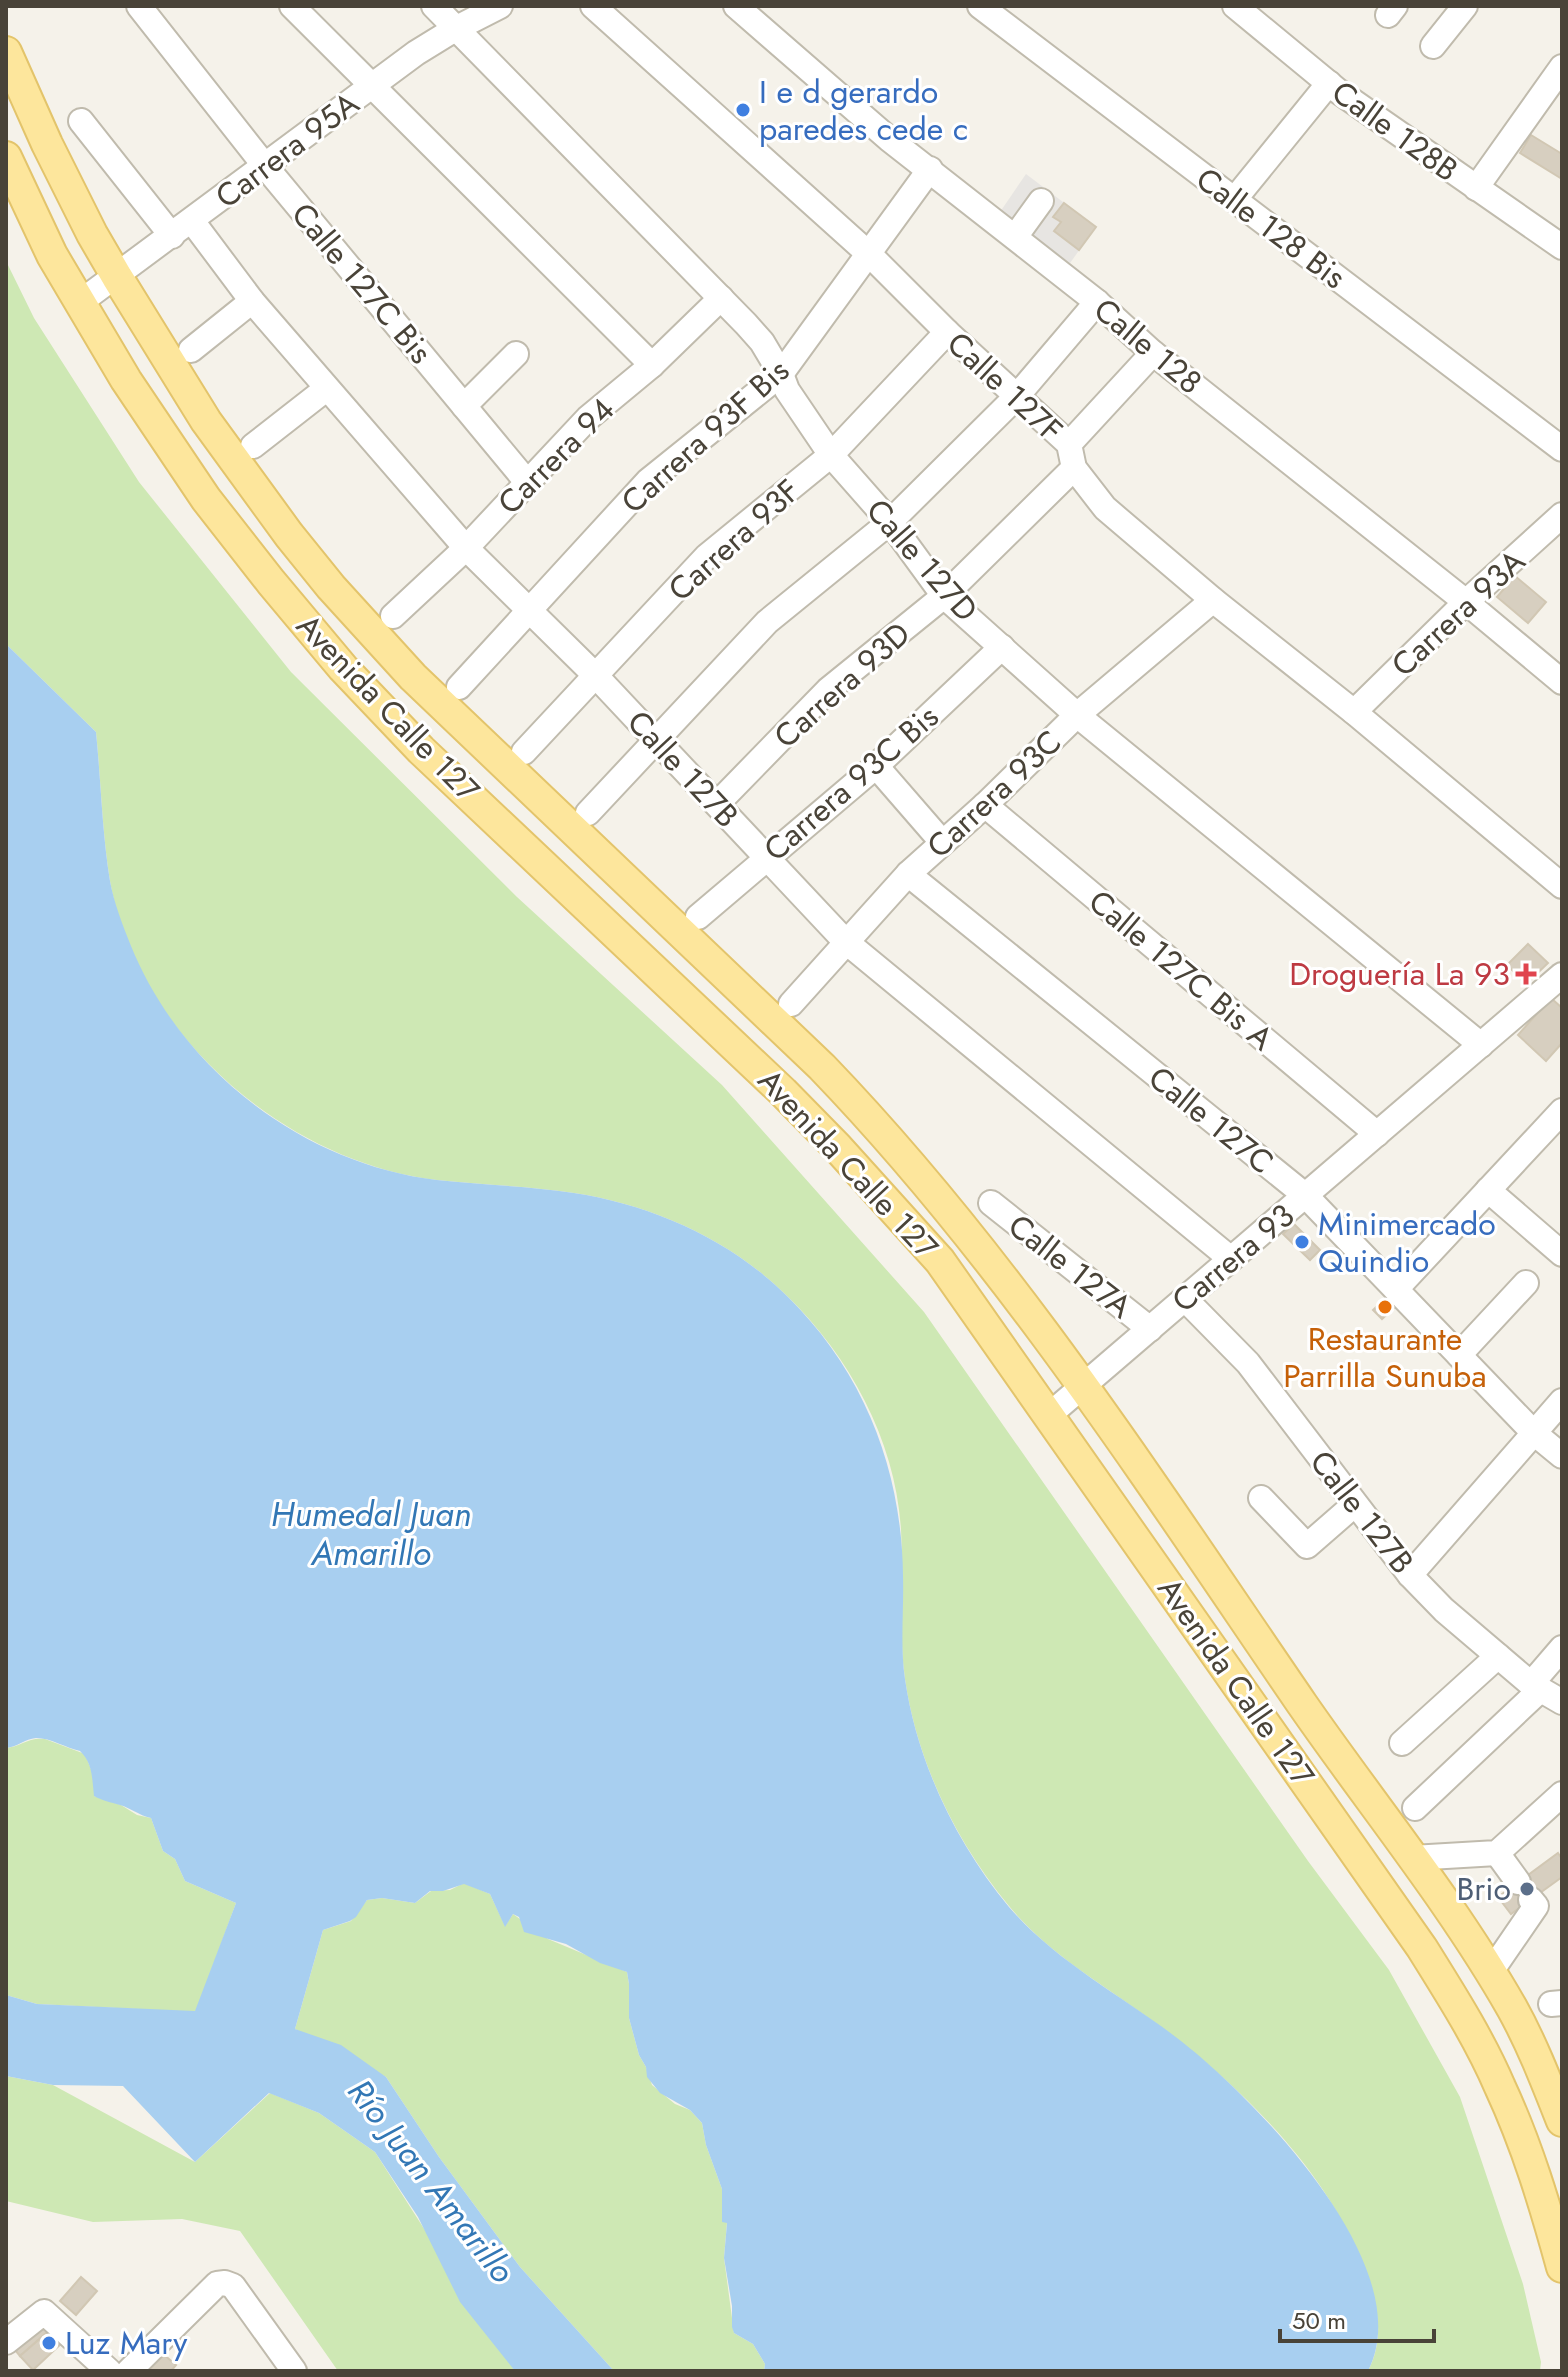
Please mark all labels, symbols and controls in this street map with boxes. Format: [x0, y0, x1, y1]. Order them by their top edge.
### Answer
place label: I e d gerardo paredes cede c [759, 69, 968, 152]
street label: Calle 128B [1322, 69, 1468, 193]
street label: Carrera 95A [206, 81, 368, 219]
marker: I e d gerardo paredes cede c [734, 101, 752, 119]
street label: Calle 128 Bis [1187, 156, 1355, 300]
street label: Calle 127C Bis [281, 193, 443, 373]
street label: Calle 128 [1084, 287, 1212, 405]
street label: Calle 127F [937, 321, 1073, 453]
street label: Carrera 93F Bis [611, 348, 799, 524]
street label: Carrera 94 [487, 387, 625, 525]
street label: Carrera 93F [658, 468, 810, 612]
street label: Calle 127D [856, 489, 988, 631]
street label: Carrera 93A [1381, 539, 1535, 687]
street label: Avenida Calle 127 [286, 604, 490, 812]
street label: Carrera 93D [764, 611, 920, 759]
street label: Carrera 93C Bis [754, 694, 948, 872]
street label: Calle 127B [617, 700, 749, 838]
street label: Carrera 93C [916, 720, 1072, 868]
street label: Calle 127C Bis A [1079, 879, 1283, 1061]
place label: Droguería La 93 [1289, 951, 1510, 997]
marker: Droguería La 93 [1517, 965, 1535, 983]
street label: Calle 127C [1139, 1055, 1283, 1185]
street label: Avenida Calle 127 [747, 1059, 949, 1270]
street label: Carrera 93 [1162, 1193, 1304, 1323]
place label: Minimercado Quindio [1318, 1201, 1496, 1284]
street label: Calle 127A [999, 1203, 1141, 1329]
marker: Minimercado Quindio [1293, 1233, 1311, 1251]
marker: Restaurante Parrilla Sunuba [1376, 1298, 1394, 1316]
place label: Restaurante Parrilla Sunuba [1283, 1316, 1487, 1399]
street label: Calle 127B [1299, 1441, 1425, 1583]
water label: Humedal Juan Amarillo [271, 1490, 471, 1578]
street label: Avenida Calle 127 [1147, 1568, 1325, 1796]
place label: Brio [1456, 1866, 1511, 1912]
marker: Brio [1518, 1880, 1536, 1898]
water label: Río Juan Amarillo [336, 2069, 526, 2293]
scale bar [1280, 2293, 1434, 2343]
text: 50 m [1292, 2303, 1346, 2338]
place label: Luz Mary [65, 2320, 188, 2366]
marker: Luz Mary [40, 2334, 58, 2352]

